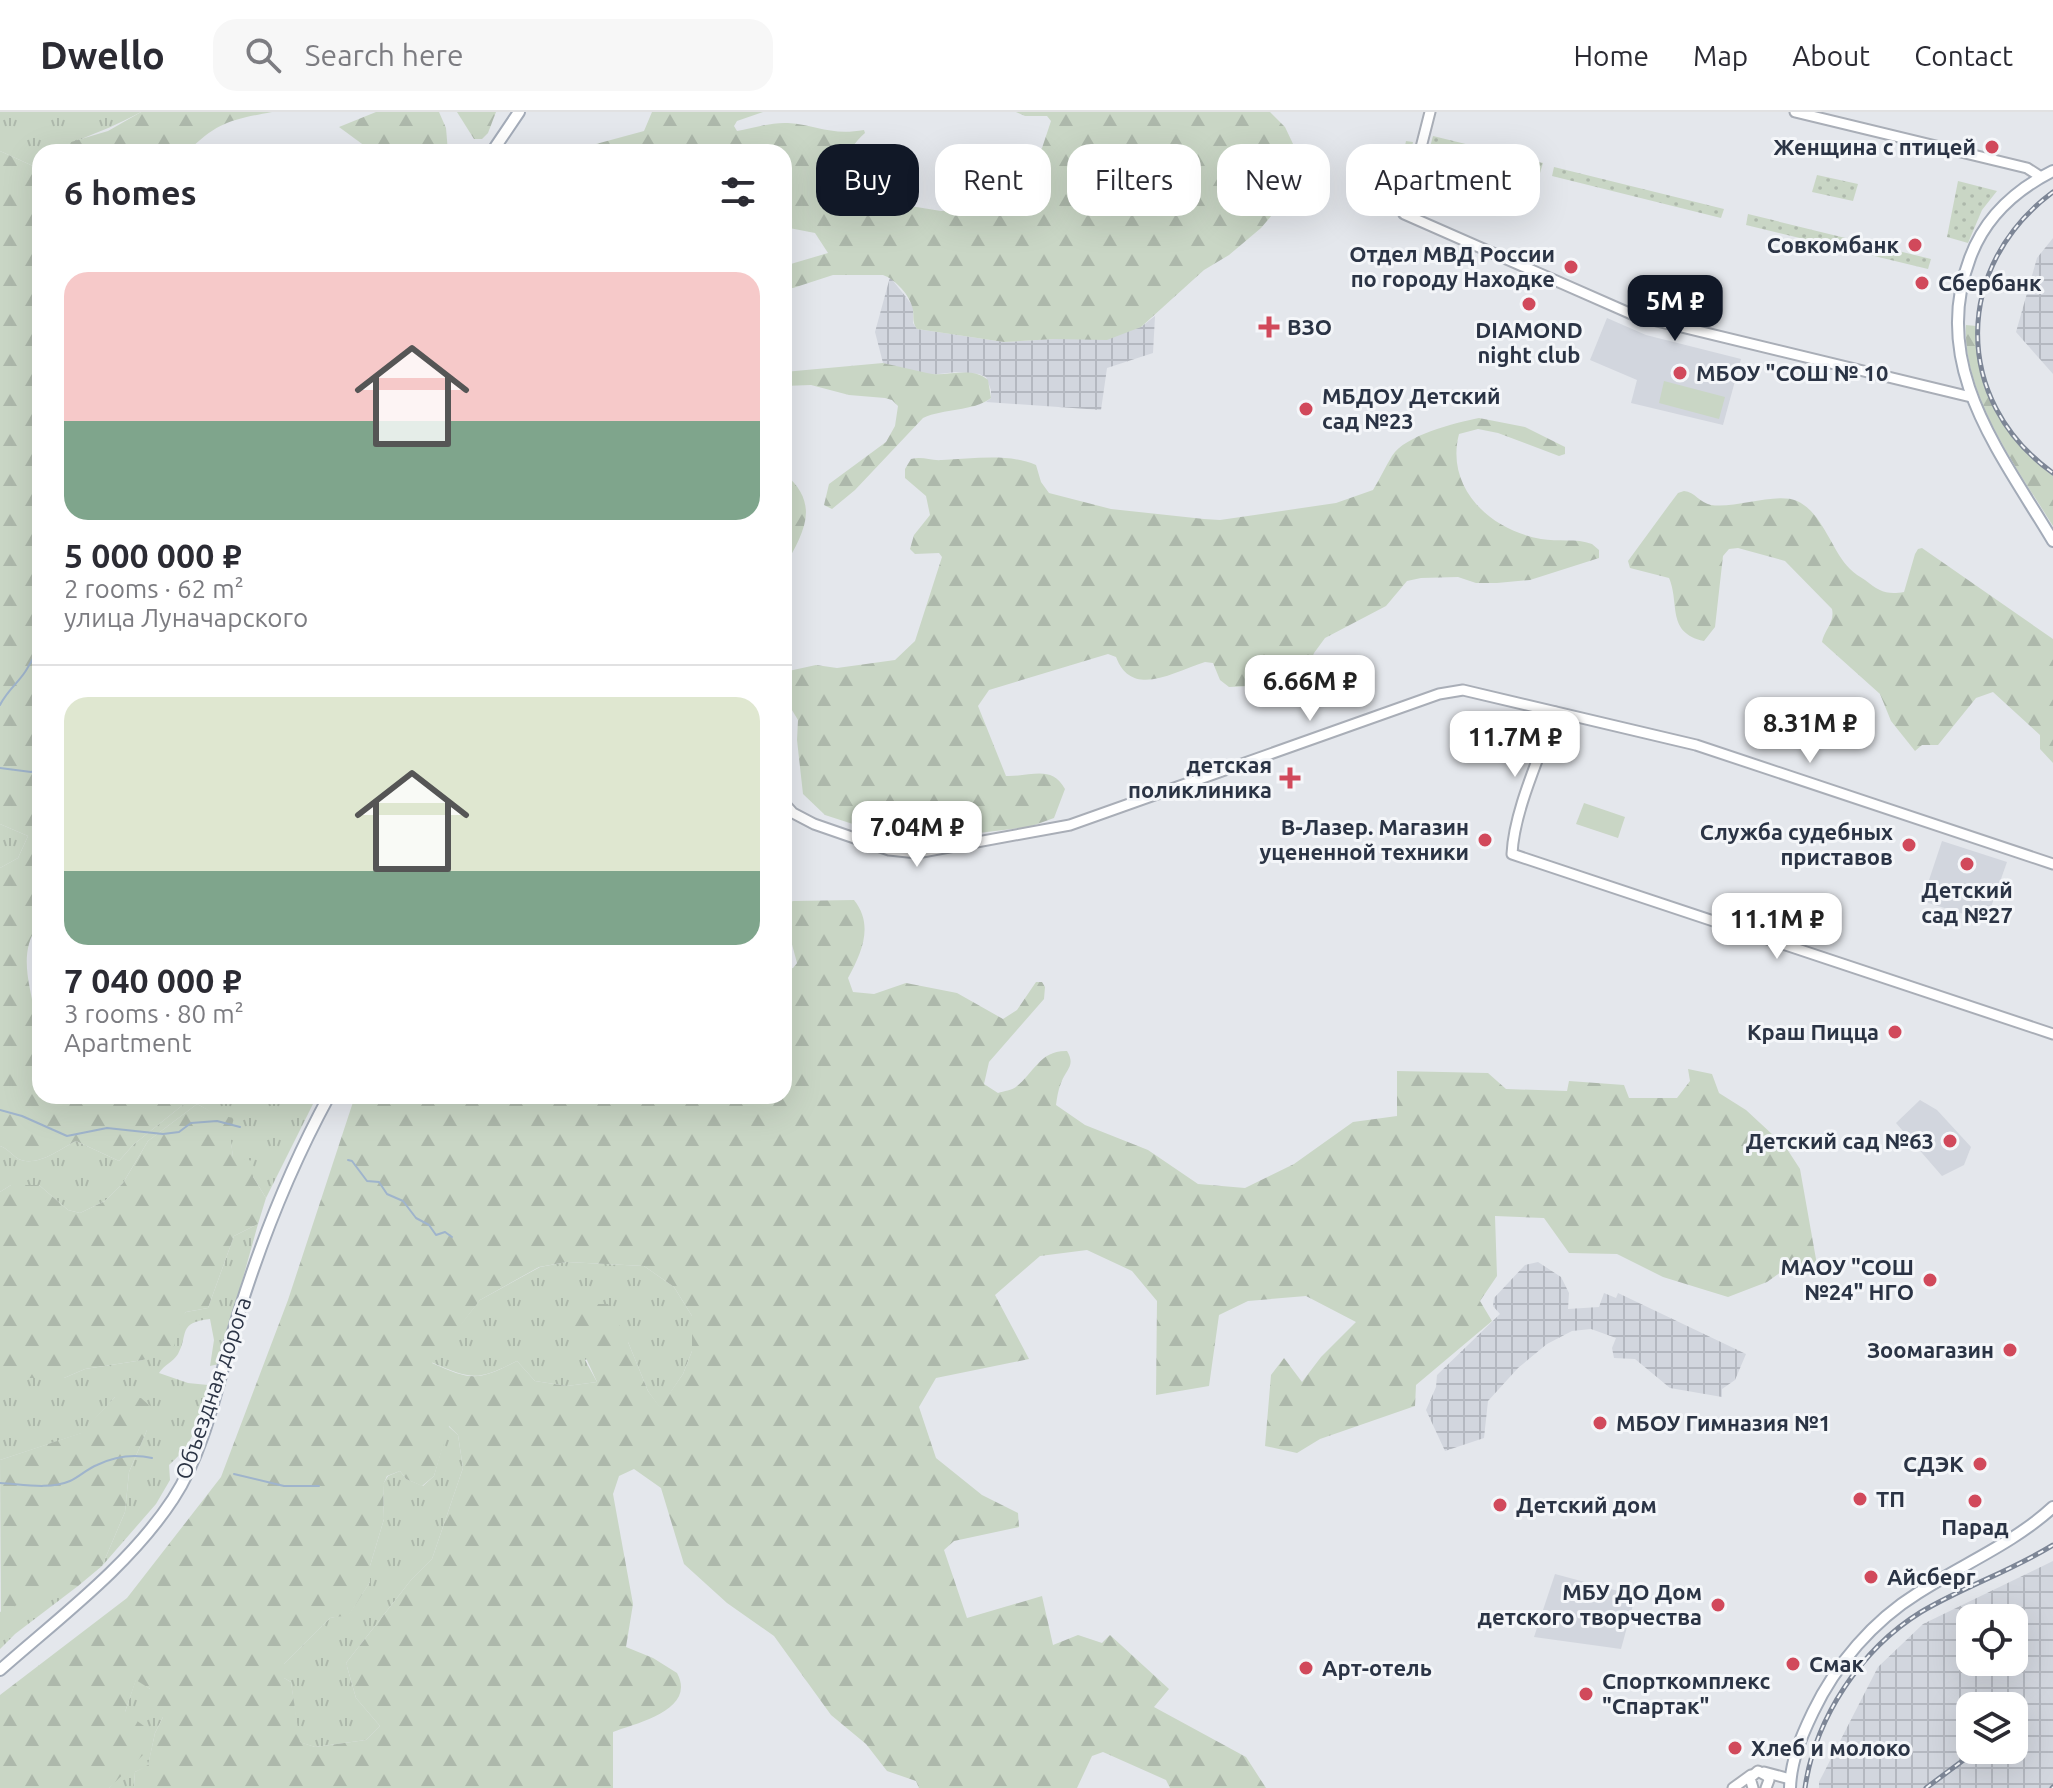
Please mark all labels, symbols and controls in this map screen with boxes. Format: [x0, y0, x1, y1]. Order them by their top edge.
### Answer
search box [213, 19, 773, 91]
icon: search [241, 33, 285, 77]
text: Dwello [40, 34, 165, 76]
text: Search here [305, 38, 463, 72]
text: Home [1574, 40, 1649, 71]
text: Map [1693, 40, 1748, 71]
text: About [1792, 40, 1870, 71]
text: Contact [1914, 40, 2013, 71]
place label: Женщина с птицей [1773, 134, 1976, 159]
marker: Женщина с птицей [1983, 138, 2001, 156]
chip: Buy [816, 144, 919, 216]
chip: Rent [935, 144, 1051, 216]
chip: Filters [1067, 144, 1201, 216]
chip: New [1217, 144, 1330, 216]
chip: Apartment [1346, 144, 1540, 216]
icon: filters [716, 170, 760, 214]
text: 6 homes [64, 173, 197, 211]
place label: Совкомбанк [1767, 232, 1899, 257]
marker: Совкомбанк [1906, 236, 1924, 254]
place label: Отдел МВД России по городу Находке [1349, 241, 1555, 291]
marker: Отдел МВД России по городу Находке [1562, 258, 1580, 276]
place label: Сбербанк [1938, 270, 2042, 295]
marker: Сбербанк [1913, 274, 1931, 292]
pin: 5M ₽ [1628, 275, 1722, 343]
text: 5M ₽ [1646, 286, 1704, 315]
marker: DIAMOND night club [1520, 295, 1538, 313]
place label: ВЗО [1287, 314, 1332, 339]
marker: ВЗО [1258, 316, 1280, 338]
place label: DIAMOND night club [1475, 317, 1583, 367]
icon: home [340, 324, 484, 468]
place label: МБОУ "СОШ № 10 [1696, 360, 1888, 385]
marker: МБОУ "СОШ № 10 [1671, 364, 1689, 382]
place label: МБДОУ Детский сад №23 [1322, 383, 1500, 433]
marker: МБДОУ Детский сад №23 [1297, 400, 1315, 418]
text: 5 000 000 ₽ [64, 536, 242, 574]
text: 2 rooms · 62 m² [64, 574, 244, 603]
text: улица Луначарского [64, 603, 308, 632]
pin: 6.66M ₽ [1236, 655, 1384, 723]
text: 6.66M ₽ [1263, 666, 1357, 695]
pin: 8.31M ₽ [1736, 697, 1884, 765]
text: 8.31M ₽ [1763, 708, 1857, 737]
pin: 11.7M ₽ [1441, 711, 1589, 779]
text: 11.7M ₽ [1468, 722, 1562, 751]
icon: home [340, 749, 484, 893]
place label: детская поликлиника [1128, 752, 1272, 802]
marker: детская поликлиника [1279, 767, 1301, 789]
pin: 7.04M ₽ [843, 801, 991, 869]
text: 7.04M ₽ [870, 812, 964, 841]
place label: В-Лазер. Магазин уцененной техники [1260, 814, 1469, 864]
place label: Служба судебных приставов [1700, 819, 1893, 869]
marker: В-Лазер. Магазин уцененной техники [1476, 831, 1494, 849]
marker: Служба судебных приставов [1900, 836, 1918, 854]
marker: Детский сад №27 [1958, 855, 1976, 873]
place label: Детский сад №27 [1921, 877, 2013, 927]
pin: 11.1M ₽ [1703, 893, 1851, 961]
text: 11.1M ₽ [1730, 904, 1824, 933]
text: 7 040 000 ₽ [64, 961, 242, 999]
text: 3 rooms · 80 m² [64, 999, 244, 1028]
place label: Краш Пицца [1747, 1019, 1879, 1044]
marker: Краш Пицца [1886, 1023, 1904, 1041]
text: Apartment [64, 1028, 191, 1057]
place label: Детский сад №63 [1746, 1128, 1934, 1153]
marker: Детский сад №63 [1941, 1132, 1959, 1150]
place label: МАОУ "СОШ №24" НГО [1781, 1254, 1914, 1304]
marker: МАОУ "СОШ №24" НГО [1921, 1271, 1939, 1289]
street label: Объездная дорога [170, 1293, 255, 1482]
place label: Зоомагазин [1867, 1337, 1994, 1362]
marker: Зоомагазин [2001, 1341, 2019, 1359]
place label: МБОУ Гимназия №1 [1616, 1410, 1831, 1435]
marker: МБОУ Гимназия №1 [1591, 1414, 1609, 1432]
place label: СДЭК [1903, 1451, 1964, 1476]
marker: СДЭК [1971, 1455, 1989, 1473]
place label: ТП [1876, 1486, 1905, 1511]
marker: ТП [1851, 1490, 1869, 1508]
place label: Детский дом [1516, 1492, 1657, 1517]
marker: Парад [1966, 1492, 1984, 1510]
marker: Детский дом [1491, 1496, 1509, 1514]
place label: Парад [1941, 1514, 2009, 1539]
place label: Айсберг [1887, 1564, 1976, 1589]
marker: Айсберг [1862, 1568, 1880, 1586]
place label: МБУ ДО Дом детского творчества [1478, 1579, 1702, 1629]
marker: МБУ ДО Дом детского творчества [1709, 1596, 1727, 1614]
map controls [1956, 1604, 2028, 1764]
button: locate [1956, 1604, 2028, 1676]
place label: Смак [1809, 1651, 1865, 1676]
place label: Арт-отель [1322, 1655, 1432, 1680]
marker: Смак [1784, 1655, 1802, 1673]
marker: Арт-отель [1297, 1659, 1315, 1677]
place label: Спорткомплекс "Спартак" [1602, 1668, 1770, 1718]
marker: Спорткомплекс "Спартак" [1577, 1685, 1595, 1703]
button: layers [1956, 1692, 2028, 1764]
place label: Хлеб и молоко [1751, 1735, 1911, 1760]
marker: Хлеб и молоко [1726, 1739, 1744, 1757]

